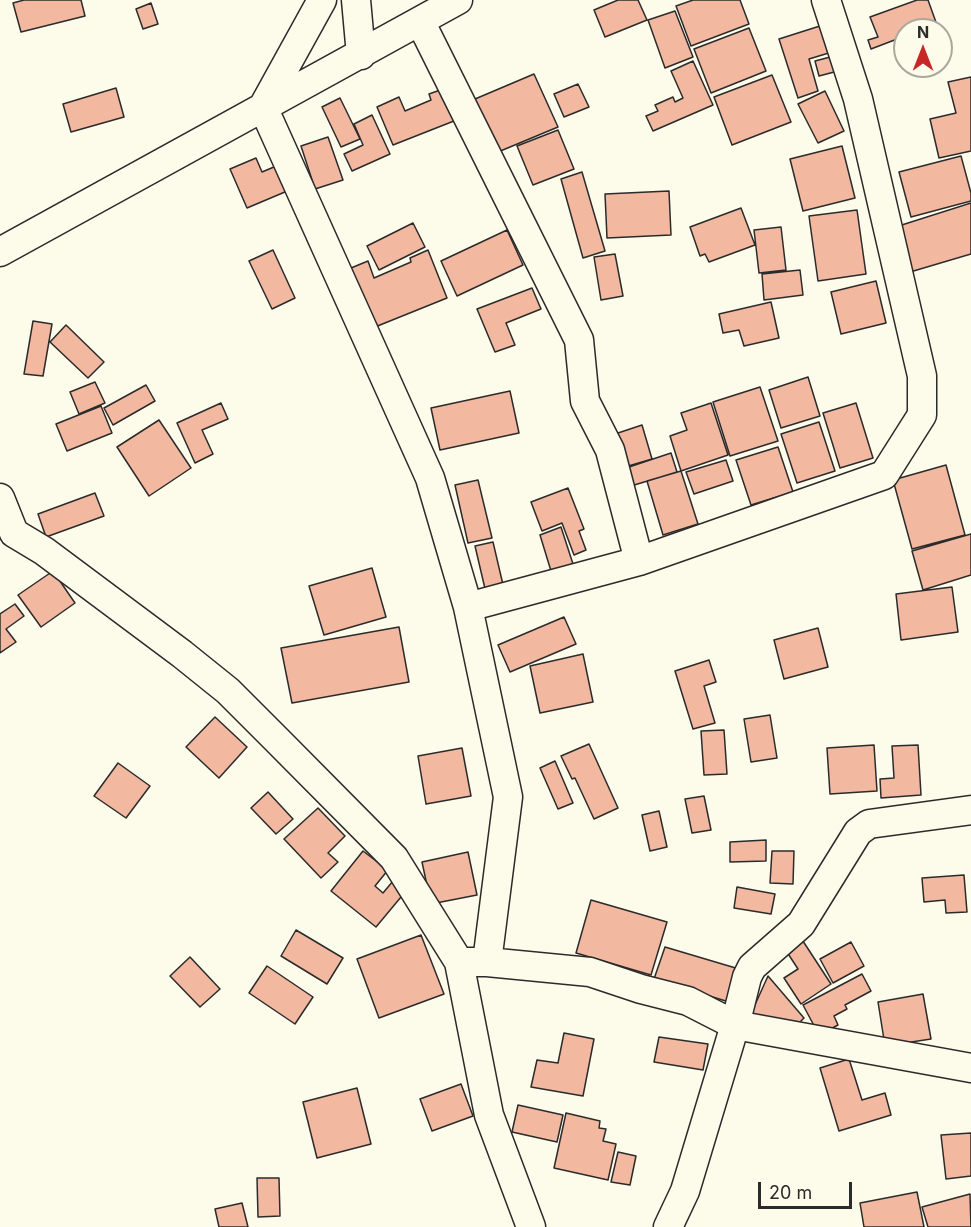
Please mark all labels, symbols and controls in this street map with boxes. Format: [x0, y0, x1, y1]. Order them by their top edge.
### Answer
north arrow [893, 18, 953, 78]
text: N [917, 22, 929, 42]
scale bar [761, 1170, 856, 1208]
text: 20 m [769, 1182, 812, 1203]

